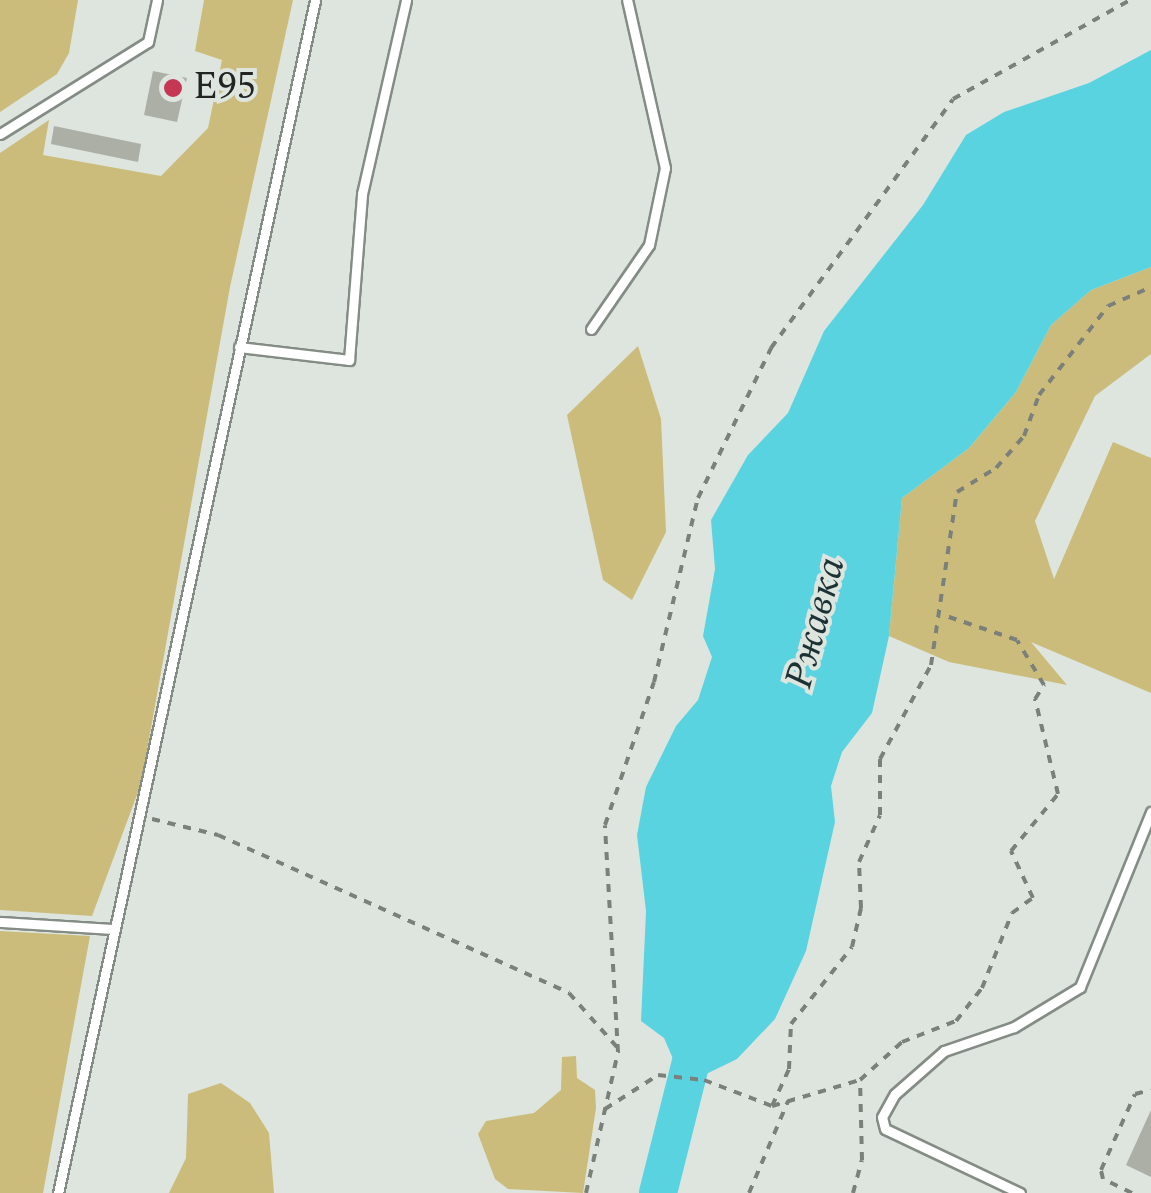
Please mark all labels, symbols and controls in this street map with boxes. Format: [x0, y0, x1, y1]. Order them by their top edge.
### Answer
place label: E95 [193, 65, 256, 111]
marker: E95 [162, 77, 184, 99]
water label: Ржавка [775, 552, 857, 694]

